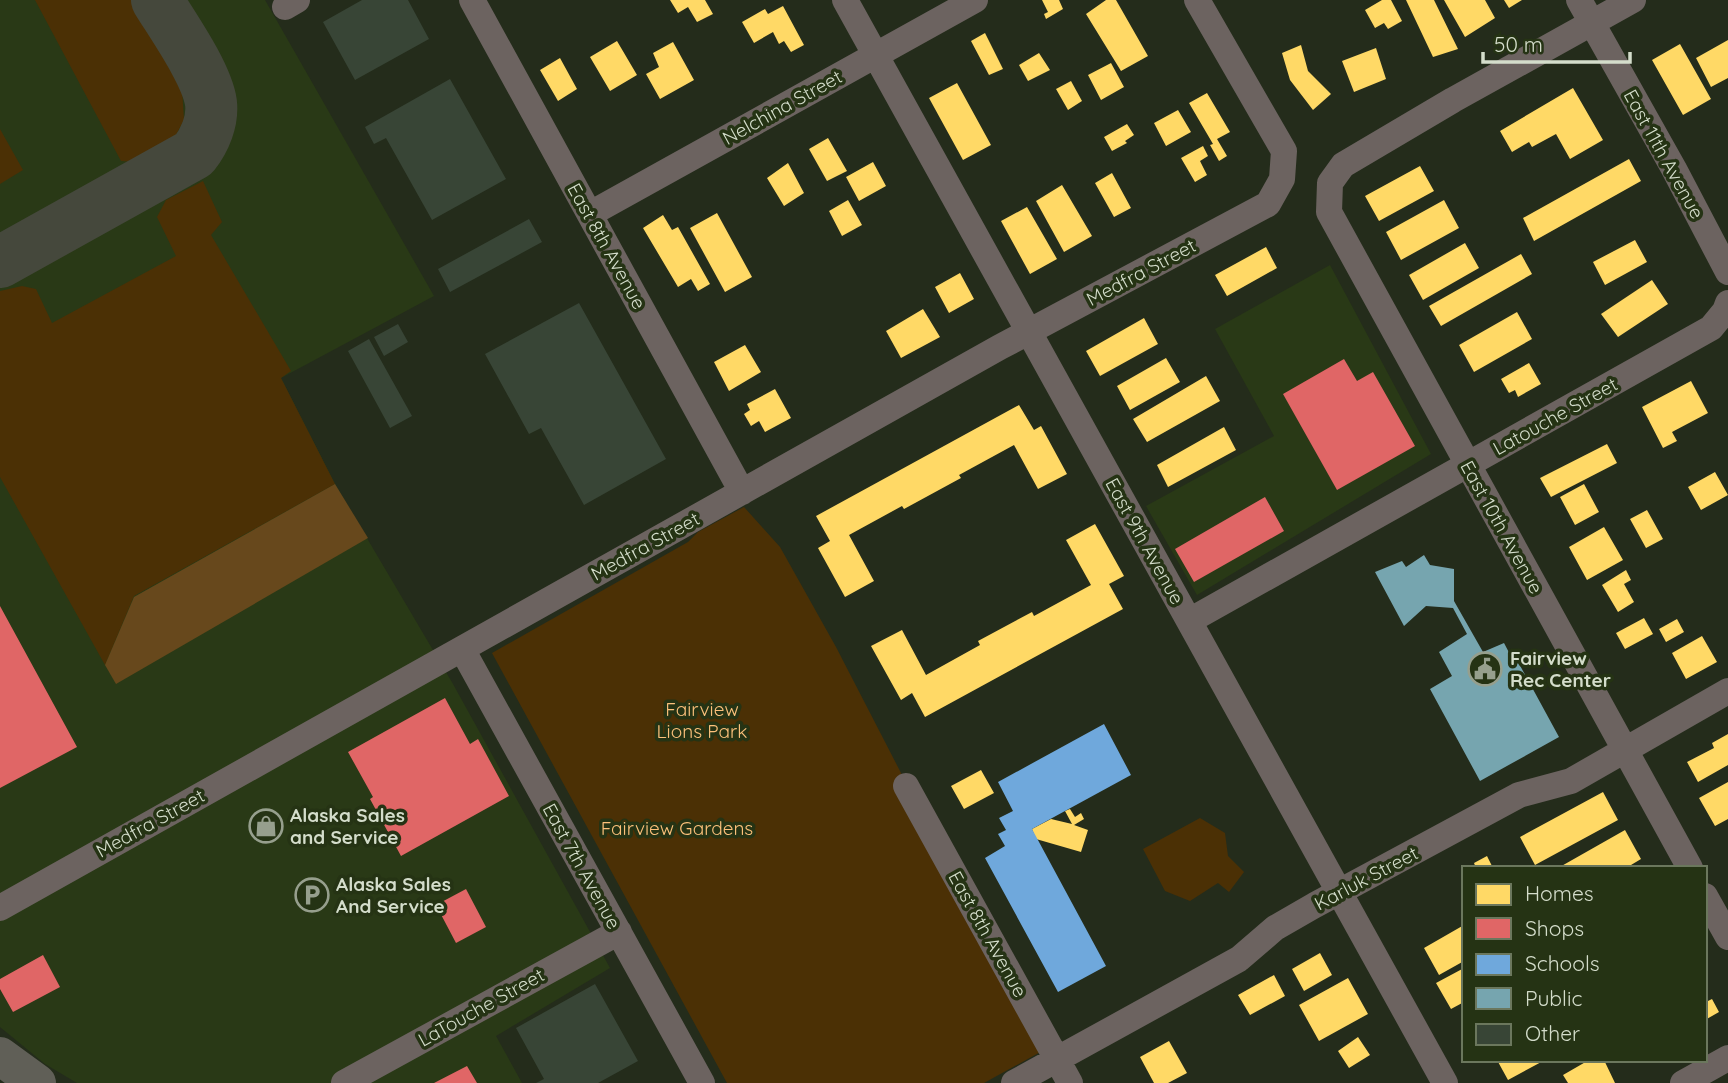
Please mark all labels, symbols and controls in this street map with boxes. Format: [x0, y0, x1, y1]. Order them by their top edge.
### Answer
scale bar [1483, 21, 1630, 65]
text: 50 m [1494, 31, 1543, 57]
street label: Nelchina Street [718, 64, 846, 150]
street label: East 11th Avenue [1619, 85, 1709, 223]
street label: East 8th Avenue [562, 179, 652, 313]
street label: Medfra Street [1082, 233, 1200, 311]
street label: Latouche Street [1489, 372, 1621, 460]
street label: East 10th Avenue [1455, 456, 1549, 598]
street label: East 9th Avenue [1100, 474, 1190, 608]
street label: Medfra Street [586, 506, 704, 586]
place label: Fairview Rec Center [1510, 646, 1611, 692]
public building icon: Fairview Rec Center [1466, 650, 1504, 688]
park label: Fairview Lions Park [657, 697, 747, 743]
street label: Medfra Street [91, 783, 209, 863]
street label: East 7th Avenue [538, 799, 626, 933]
place label: Alaska Sales and Service [290, 803, 405, 849]
shop icon: Alaska Sales and Service [247, 807, 285, 845]
park label: Fairview Gardens [601, 816, 753, 840]
street label: Karluk Street [1310, 841, 1422, 915]
legend [1462, 866, 1707, 1062]
street label: East 8th Avenue [943, 867, 1033, 1001]
place label: Alaska Sales And Service [336, 872, 451, 918]
parking icon: Alaska Sales And Service [293, 876, 331, 914]
text: Homes [1525, 880, 1594, 906]
text: Shops [1525, 915, 1584, 941]
text: Schools [1525, 950, 1600, 976]
street label: LaTouche Street [414, 962, 548, 1052]
text: Public [1525, 985, 1582, 1011]
text: Other [1525, 1020, 1580, 1046]

